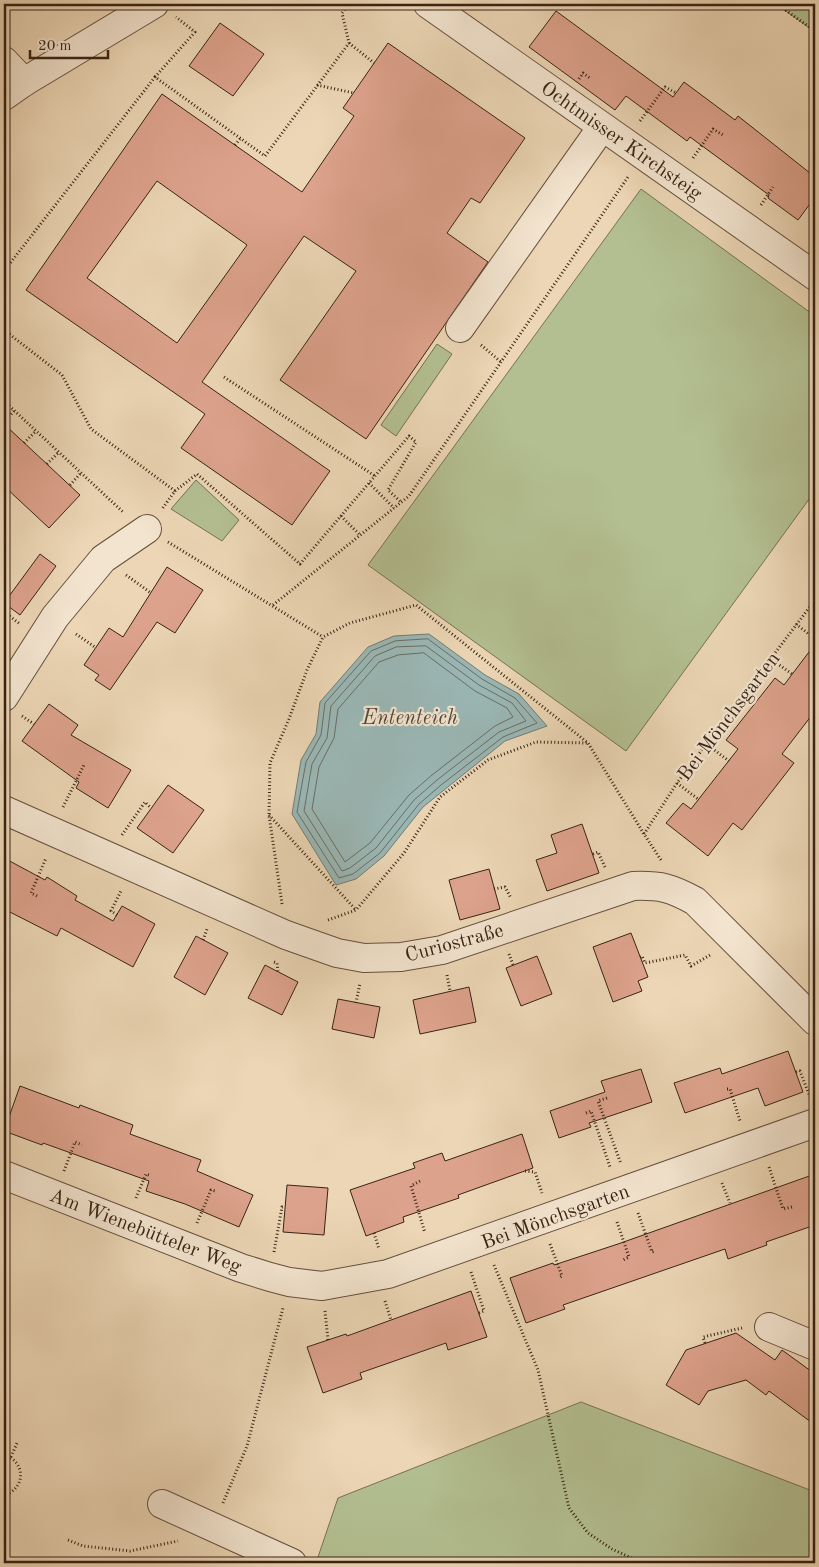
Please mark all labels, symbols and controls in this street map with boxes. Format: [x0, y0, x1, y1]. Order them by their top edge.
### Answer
scale bar [30, 28, 108, 60]
text: 20 m [38, 39, 72, 54]
street label: Ochtmisser Kirchsteig [537, 78, 705, 205]
street label: Bei Mönchsgarten [675, 649, 785, 785]
water label: Ententeich [361, 708, 458, 729]
street label: Curiostraße [403, 921, 506, 967]
street label: Bei Mönchsgarten [479, 1182, 632, 1254]
street label: Am Wienebütteler Weg [47, 1186, 244, 1278]

